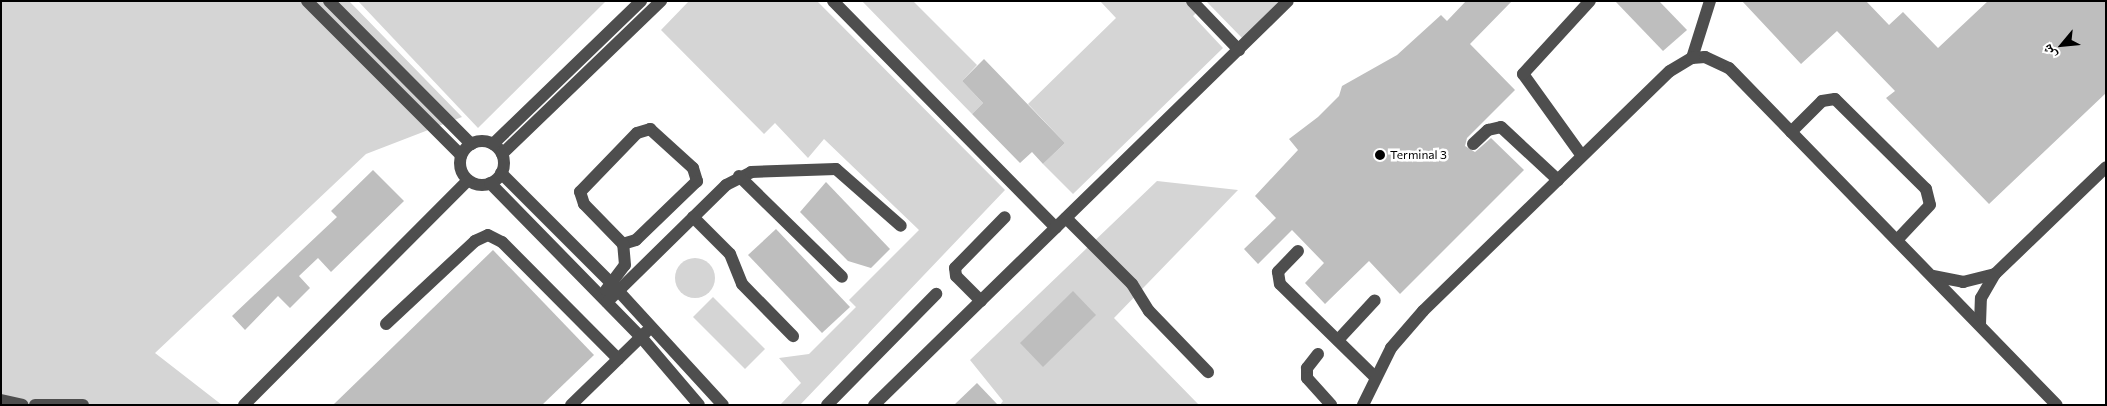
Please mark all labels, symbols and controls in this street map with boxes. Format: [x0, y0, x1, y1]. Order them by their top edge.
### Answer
north arrow [2037, 20, 2087, 70]
text: ش [2037, 42, 2059, 63]
place label: Terminal 3 [1390, 148, 1447, 162]
marker: Terminal 3 [1374, 149, 1386, 161]

